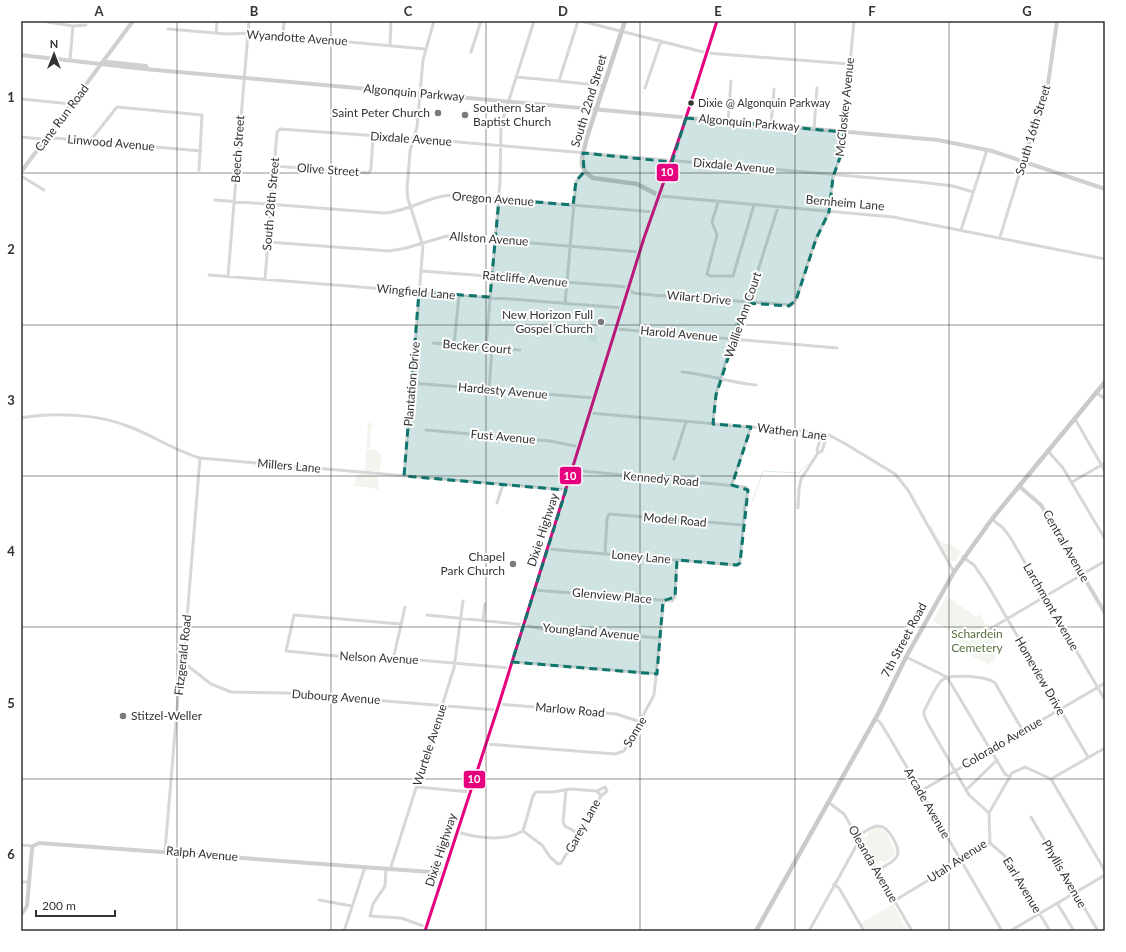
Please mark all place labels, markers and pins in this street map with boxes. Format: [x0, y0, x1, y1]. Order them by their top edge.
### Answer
place label: Dixie @ Algonquin Parkway [698, 96, 831, 109]
marker: Dixie @ Algonquin Parkway [686, 98, 696, 108]
place label: Southern Star Baptist Church [473, 100, 551, 129]
place label: Saint Peter Church [332, 105, 430, 120]
marker: Saint Peter Church [433, 108, 443, 118]
marker: Southern Star Baptist Church [460, 110, 470, 120]
place label: New Horizon Full Gospel Church [502, 307, 593, 336]
marker: New Horizon Full Gospel Church [596, 317, 606, 327]
place label: Chapel Park Church [441, 549, 505, 578]
marker: Chapel Park Church [508, 559, 518, 569]
place label: Stitzel-Weller [131, 708, 203, 723]
marker: Stitzel-Weller [118, 711, 128, 721]

